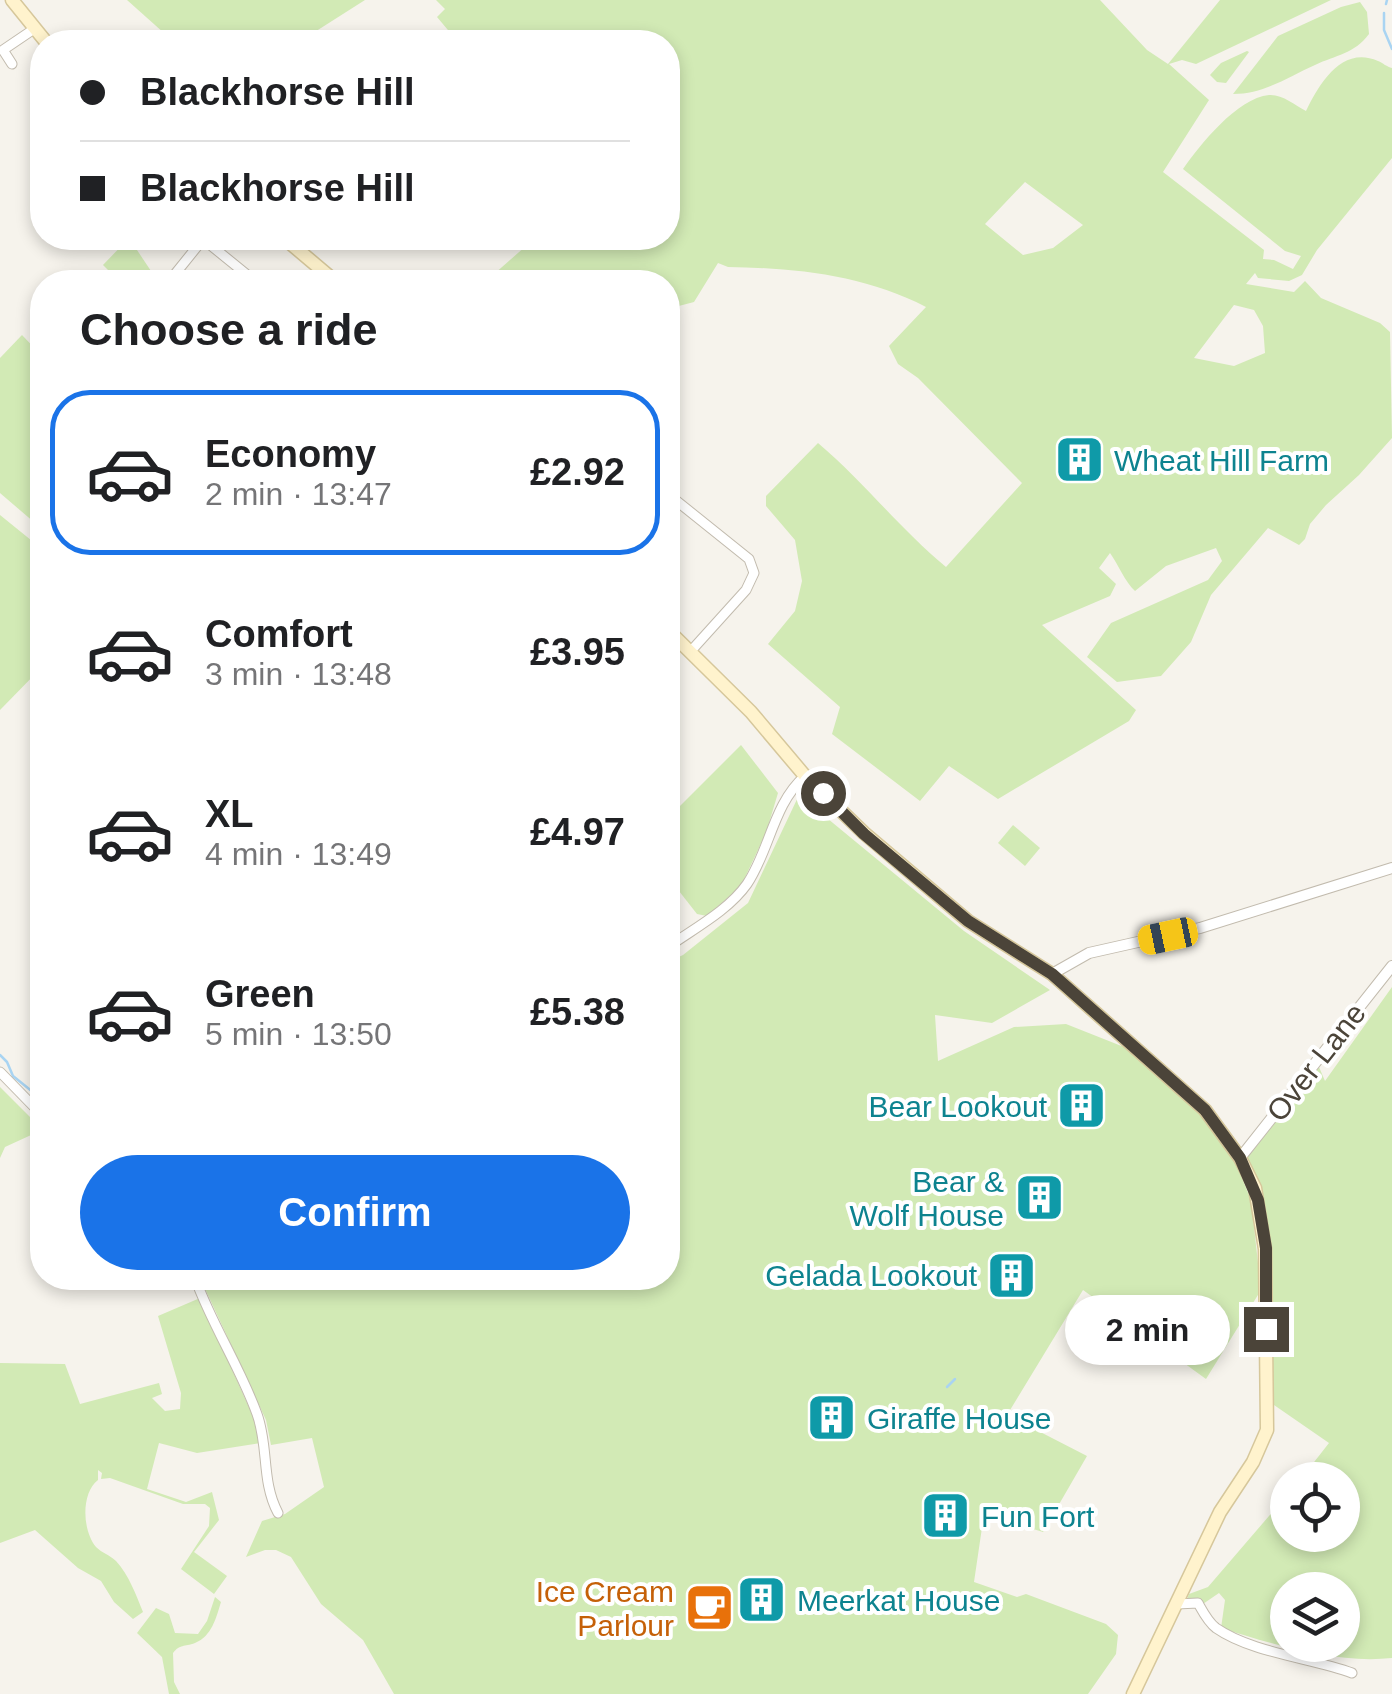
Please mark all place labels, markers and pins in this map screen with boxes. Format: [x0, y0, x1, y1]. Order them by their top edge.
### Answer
building icon: Wheat Hill Farm [1053, 434, 1105, 486]
place label: Wheat Hill Farm [1114, 444, 1329, 477]
building icon: Bear Lookout [1056, 1080, 1108, 1132]
place label: Bear Lookout [869, 1090, 1048, 1123]
place label: Bear & Wolf House [849, 1165, 1004, 1232]
building icon: Bear & Wolf House [1013, 1172, 1065, 1224]
building icon: Gelada Lookout [986, 1249, 1038, 1301]
place label: Gelada Lookout [765, 1259, 978, 1292]
building icon: Giraffe House [806, 1392, 858, 1444]
place label: Giraffe House [867, 1402, 1052, 1435]
building icon: Fun Fort [920, 1490, 972, 1542]
place label: Fun Fort [981, 1500, 1095, 1533]
building icon: Meerkat House [736, 1574, 788, 1626]
place label: Ice Cream Parlour [536, 1575, 674, 1642]
cafe icon: Ice Cream Parlour [683, 1582, 735, 1634]
place label: Meerkat House [797, 1584, 1000, 1617]

